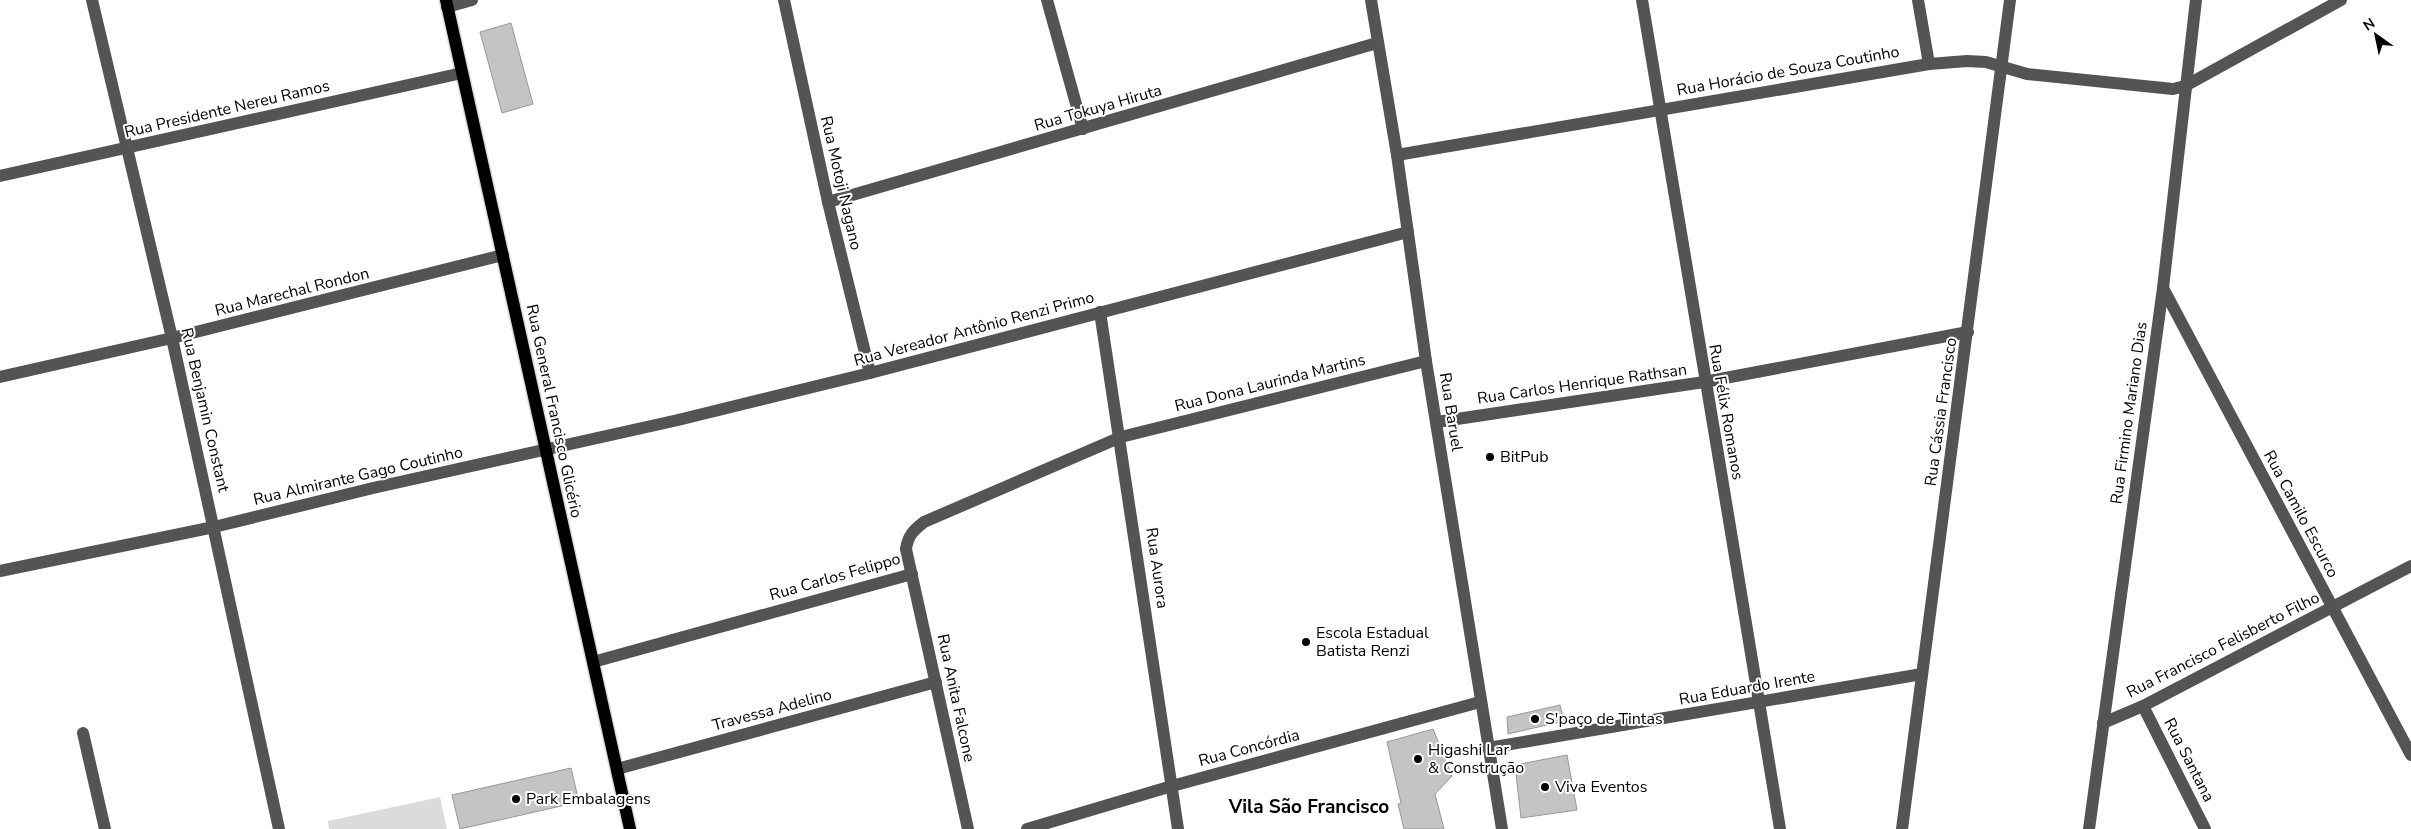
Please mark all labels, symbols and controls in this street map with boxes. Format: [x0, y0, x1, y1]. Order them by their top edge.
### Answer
north arrow [2351, 10, 2401, 60]
text: N [2360, 14, 2379, 35]
street label: Rua Horácio de Souza Coutinho [1675, 41, 1901, 101]
street label: Rua Presidente Nereu Ramos [122, 75, 332, 143]
street label: Rua Tokuya Hiruta [1032, 79, 1164, 137]
street label: Rua Motoji Nagano [815, 114, 867, 252]
street label: Rua Marechal Rondon [213, 262, 371, 322]
street label: Rua Vereador Antônio Renzi Primo [851, 286, 1097, 372]
street label: Rua General Francisco Glicério [521, 302, 587, 520]
street label: Rua Firmino Mariano Dias [2105, 320, 2153, 506]
street label: Rua Benjamin Constant [175, 326, 235, 495]
street label: Rua Cássia Francisco [1920, 336, 1962, 488]
street label: Rua Félix Romanos [1703, 342, 1749, 482]
street label: Rua Dona Laurinda Martins [1172, 349, 1368, 417]
street label: Rua Carlos Henrique Rathsan [1476, 358, 1688, 410]
street label: Rua Baruel [1434, 371, 1468, 453]
street label: Rua Almirante Gago Coutinho [251, 441, 465, 511]
place label: BitPub [1500, 446, 1548, 468]
street label: Rua Camilo Escurco [2258, 446, 2344, 582]
marker: BitPub [1484, 451, 1496, 463]
street label: Rua Aurora [1140, 526, 1174, 610]
street label: Rua Carlos Felippo [767, 548, 903, 606]
street label: Rua Francisco Felisberto Filho [2123, 587, 2323, 703]
place label: Escola Estadual Batista Renzi [1316, 622, 1429, 662]
street label: Rua Anita Falcone [932, 632, 980, 764]
marker: Escola Estadual Batista Renzi [1300, 636, 1312, 648]
street label: Rua Eduardo Irente [1677, 665, 1817, 711]
street label: Travessa Adelino [710, 683, 834, 737]
place label: S'paço de Tintas [1545, 708, 1663, 730]
marker: S'paço de Tintas [1529, 713, 1541, 725]
street label: Rua Santana [2158, 714, 2220, 806]
street label: Rua Concórdia [1196, 724, 1302, 772]
place label: Higashi Lar & Construção [1428, 739, 1524, 779]
marker: Higashi Lar & Construção [1412, 753, 1424, 765]
place label: Viva Eventos [1554, 776, 1647, 798]
marker: Viva Eventos [1539, 781, 1551, 793]
place label: Park Embalagens [526, 788, 651, 810]
marker: Park Embalagens [510, 793, 522, 805]
district label: Vila São Francisco [1228, 794, 1389, 820]

